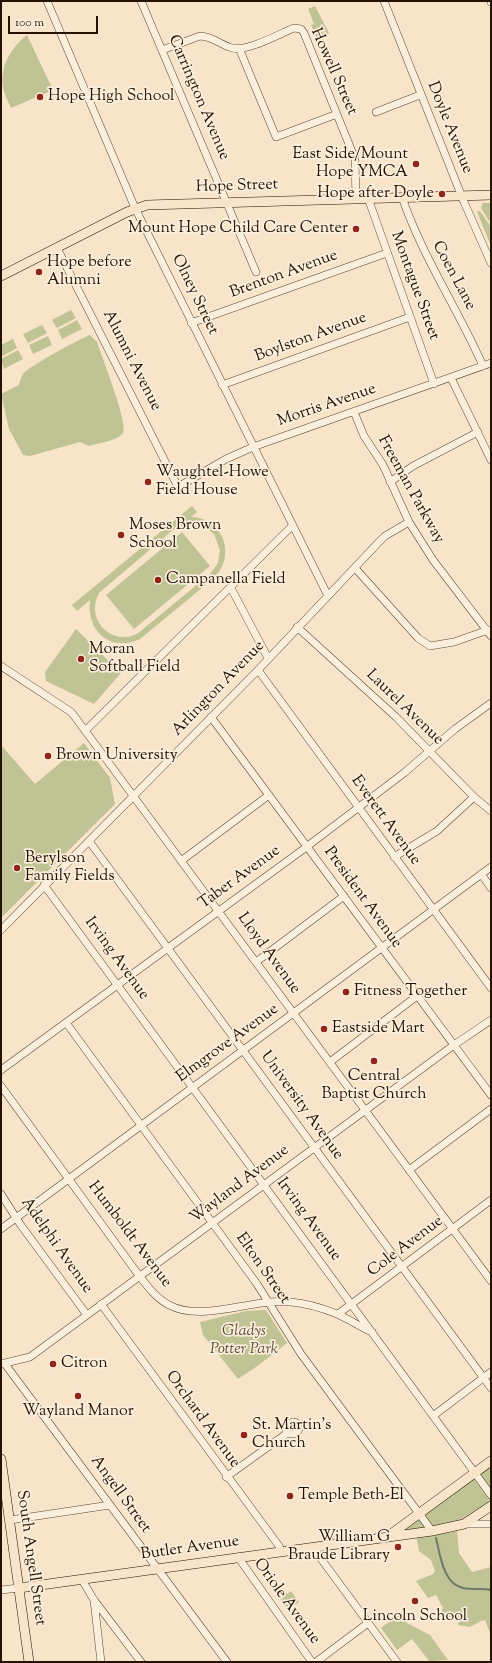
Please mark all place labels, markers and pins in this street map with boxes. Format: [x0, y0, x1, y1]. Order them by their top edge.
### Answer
place label: Hope High School [48, 87, 175, 107]
marker: Hope High School [35, 92, 45, 102]
place label: East Side/Mount Hope YMCA [292, 145, 408, 183]
marker: East Side/Mount Hope YMCA [411, 159, 421, 169]
place label: Hope after Doyle [317, 184, 434, 204]
marker: Hope after Doyle [437, 189, 447, 199]
place label: Mount Hope Child Care Center [128, 219, 348, 239]
marker: Mount Hope Child Care Center [351, 224, 361, 234]
place label: Hope before Alumni [47, 253, 132, 291]
marker: Hope before Alumni [34, 267, 44, 277]
place label: Waughtel-Howe Field House [156, 463, 269, 501]
marker: Waughtel-Howe Field House [143, 477, 153, 487]
place label: Moses Brown School [129, 516, 221, 554]
marker: Moses Brown School [116, 530, 126, 540]
place label: Campanella Field [166, 570, 286, 590]
marker: Campanella Field [153, 575, 163, 585]
place label: Moran Softball Field [89, 640, 180, 678]
marker: Moran Softball Field [76, 654, 86, 664]
place label: Brown University [56, 746, 178, 766]
marker: Brown University [43, 751, 53, 761]
place label: Berylson Family Fields [25, 849, 115, 887]
marker: Berylson Family Fields [12, 863, 22, 873]
place label: Fitness Together [354, 982, 467, 1002]
marker: Fitness Together [341, 987, 351, 997]
place label: Eastside Mart [332, 1019, 425, 1039]
marker: Eastside Mart [319, 1024, 329, 1034]
marker: Central Baptist Church [369, 1056, 379, 1066]
place label: Central Baptist Church [321, 1067, 427, 1105]
place label: Citron [61, 1354, 108, 1374]
marker: Citron [48, 1359, 58, 1369]
marker: Wayland Manor [73, 1391, 83, 1401]
place label: Wayland Manor [22, 1402, 134, 1422]
place label: St. Martin's Church [252, 1416, 331, 1454]
marker: St. Martin's Church [239, 1430, 249, 1440]
place label: Temple Beth-El [298, 1486, 404, 1506]
marker: Temple Beth-El [285, 1491, 295, 1501]
place label: William G Braude Library [288, 1528, 390, 1566]
marker: William G Braude Library [393, 1542, 403, 1552]
marker: Lincoln School [410, 1596, 420, 1606]
place label: Lincoln School [363, 1607, 467, 1627]

